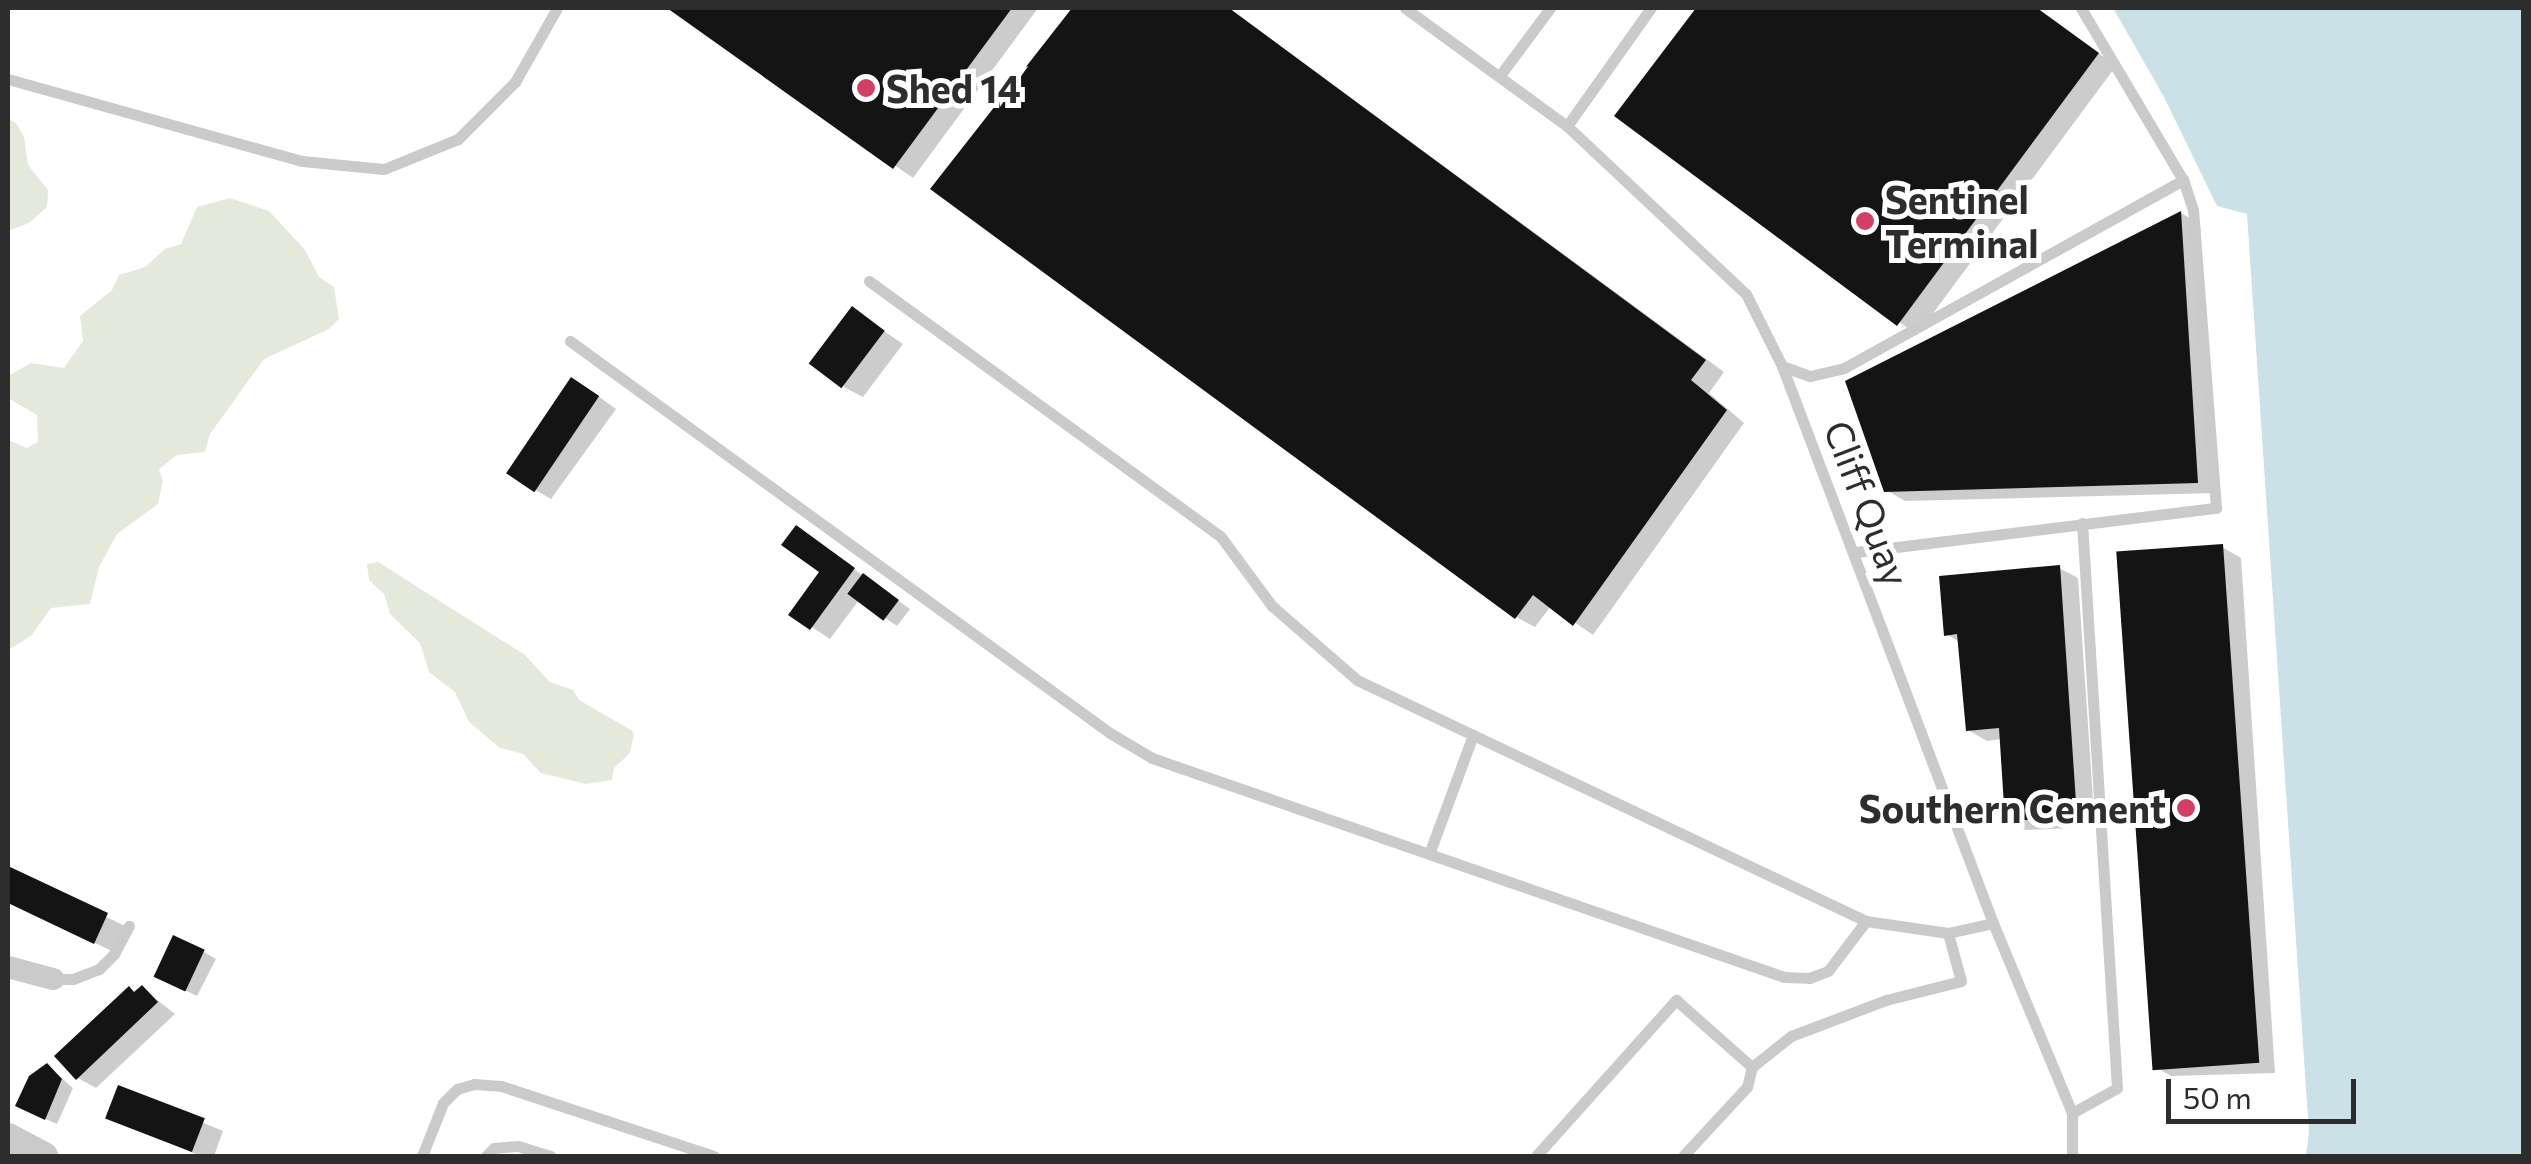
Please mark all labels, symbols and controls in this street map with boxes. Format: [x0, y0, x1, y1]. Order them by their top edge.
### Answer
place label: Shed 14 [886, 65, 1021, 111]
marker: Shed 14 [855, 77, 877, 99]
place label: Sentinel Terminal [1885, 176, 2039, 266]
marker: Sentinel Terminal [1854, 210, 1876, 232]
street label: Cliff Quay [1816, 414, 1920, 592]
place label: Southern Cement [1859, 785, 2166, 831]
marker: Southern Cement [2175, 797, 2197, 819]
scale bar [2171, 1059, 2361, 1121]
text: 50 m [2183, 1078, 2252, 1115]

